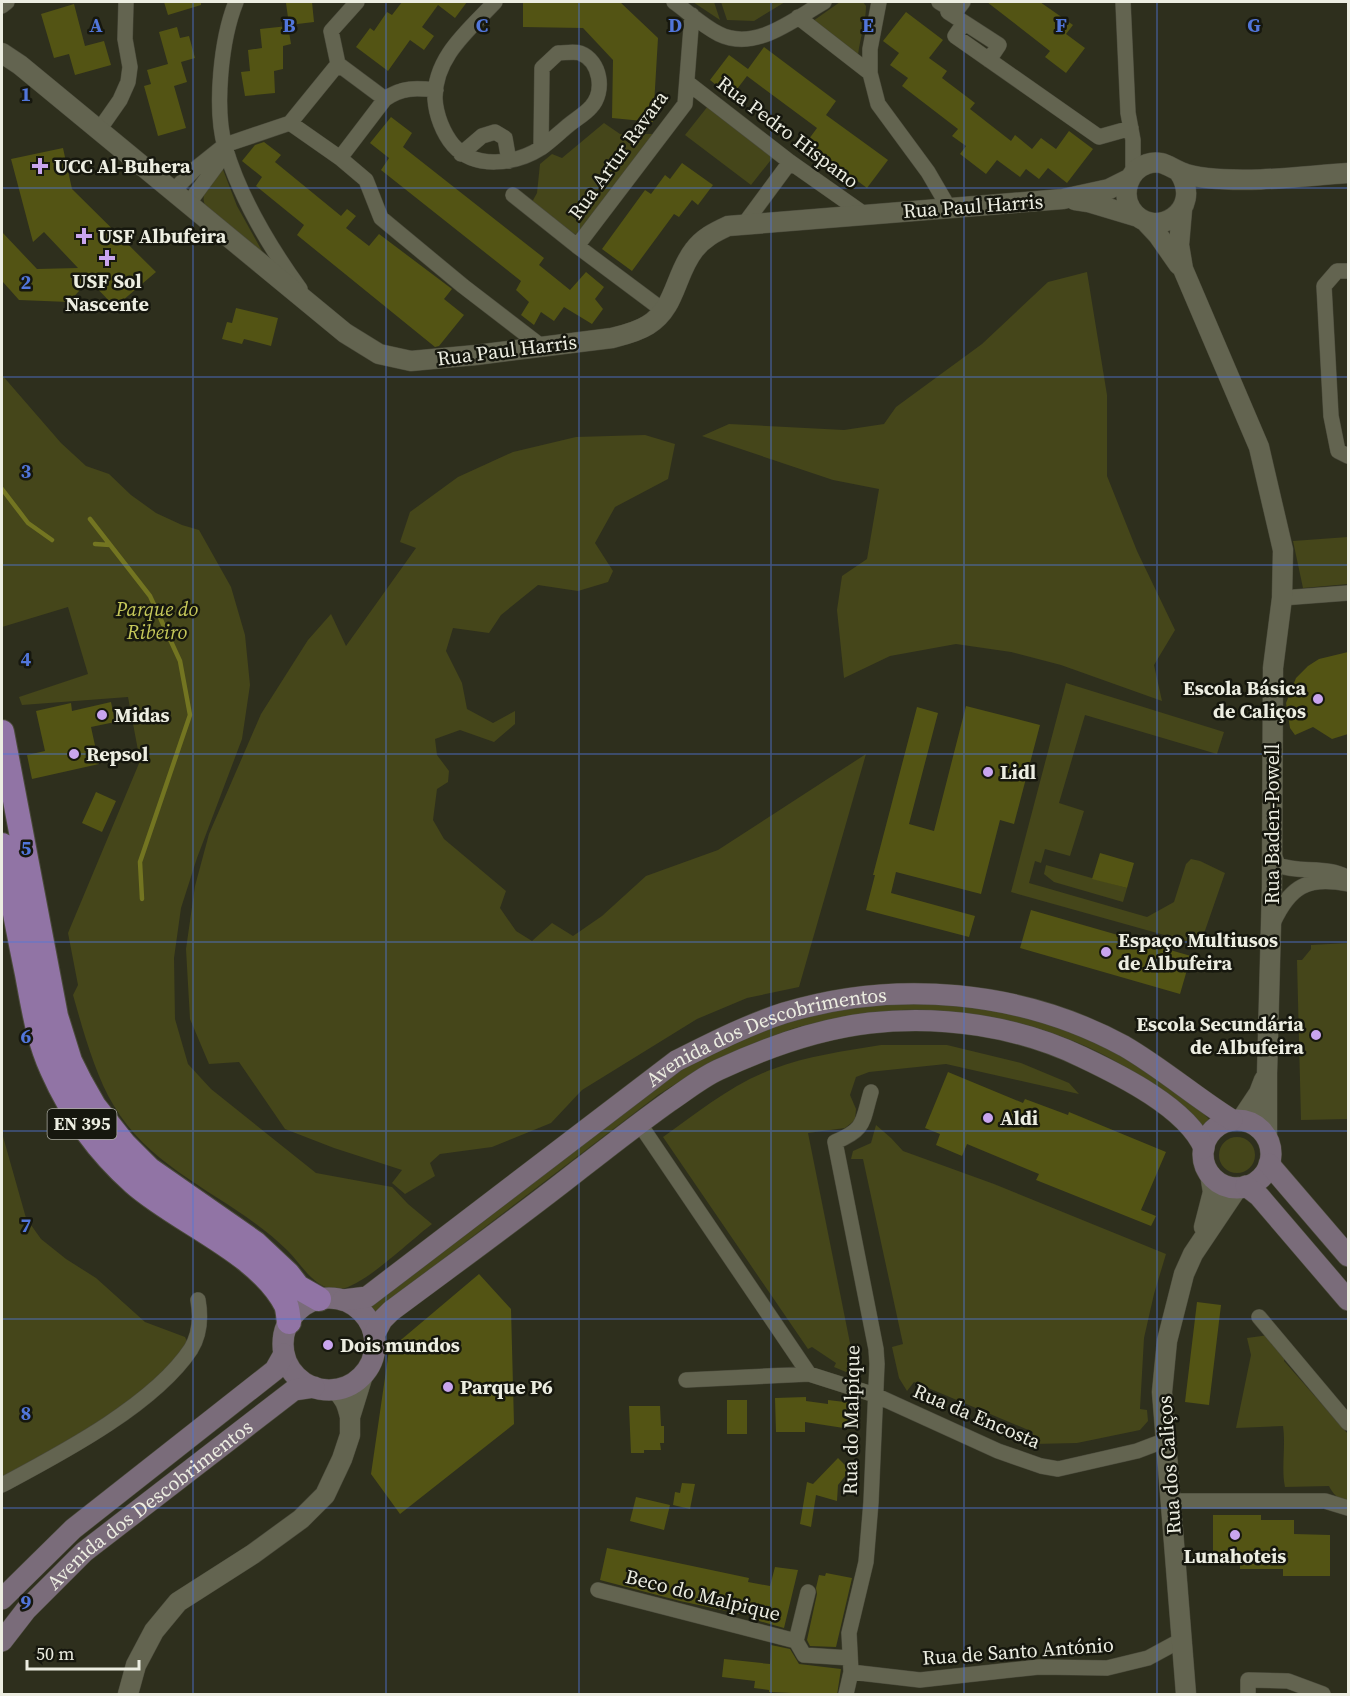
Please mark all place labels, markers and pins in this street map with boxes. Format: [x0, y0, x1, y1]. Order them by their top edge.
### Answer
place label: UCC Al-Buhera [54, 152, 191, 180]
marker: UCC Al-Buhera [31, 157, 49, 175]
place label: USF Albufeira [98, 222, 227, 250]
marker: USF Albufeira [75, 227, 93, 245]
marker: USF Sol Nascente [98, 249, 116, 267]
place label: USF Sol Nascente [65, 267, 149, 318]
place label: Escola Básica de Caliços [1183, 674, 1306, 725]
marker: Escola Básica de Caliços [1311, 692, 1325, 706]
place label: Midas [114, 701, 170, 729]
marker: Midas [95, 708, 109, 722]
place label: Repsol [86, 740, 149, 768]
marker: Repsol [67, 747, 81, 761]
place label: Lidl [1000, 758, 1036, 786]
marker: Lidl [981, 765, 995, 779]
place label: Espaço Multiusos de Albufeira [1118, 926, 1278, 977]
marker: Espaço Multiusos de Albufeira [1099, 945, 1113, 959]
place label: Escola Secundária de Albufeira [1136, 1010, 1304, 1061]
marker: Escola Secundária de Albufeira [1309, 1028, 1323, 1042]
place label: Aldi [1000, 1104, 1038, 1132]
marker: Aldi [981, 1111, 995, 1125]
place label: Dois mundos [340, 1331, 460, 1359]
marker: Dois mundos [321, 1338, 335, 1352]
place label: Parque P6 [460, 1373, 553, 1401]
marker: Parque P6 [441, 1380, 455, 1394]
marker: Lunahoteis [1228, 1528, 1242, 1542]
place label: Lunahoteis [1184, 1542, 1286, 1570]

